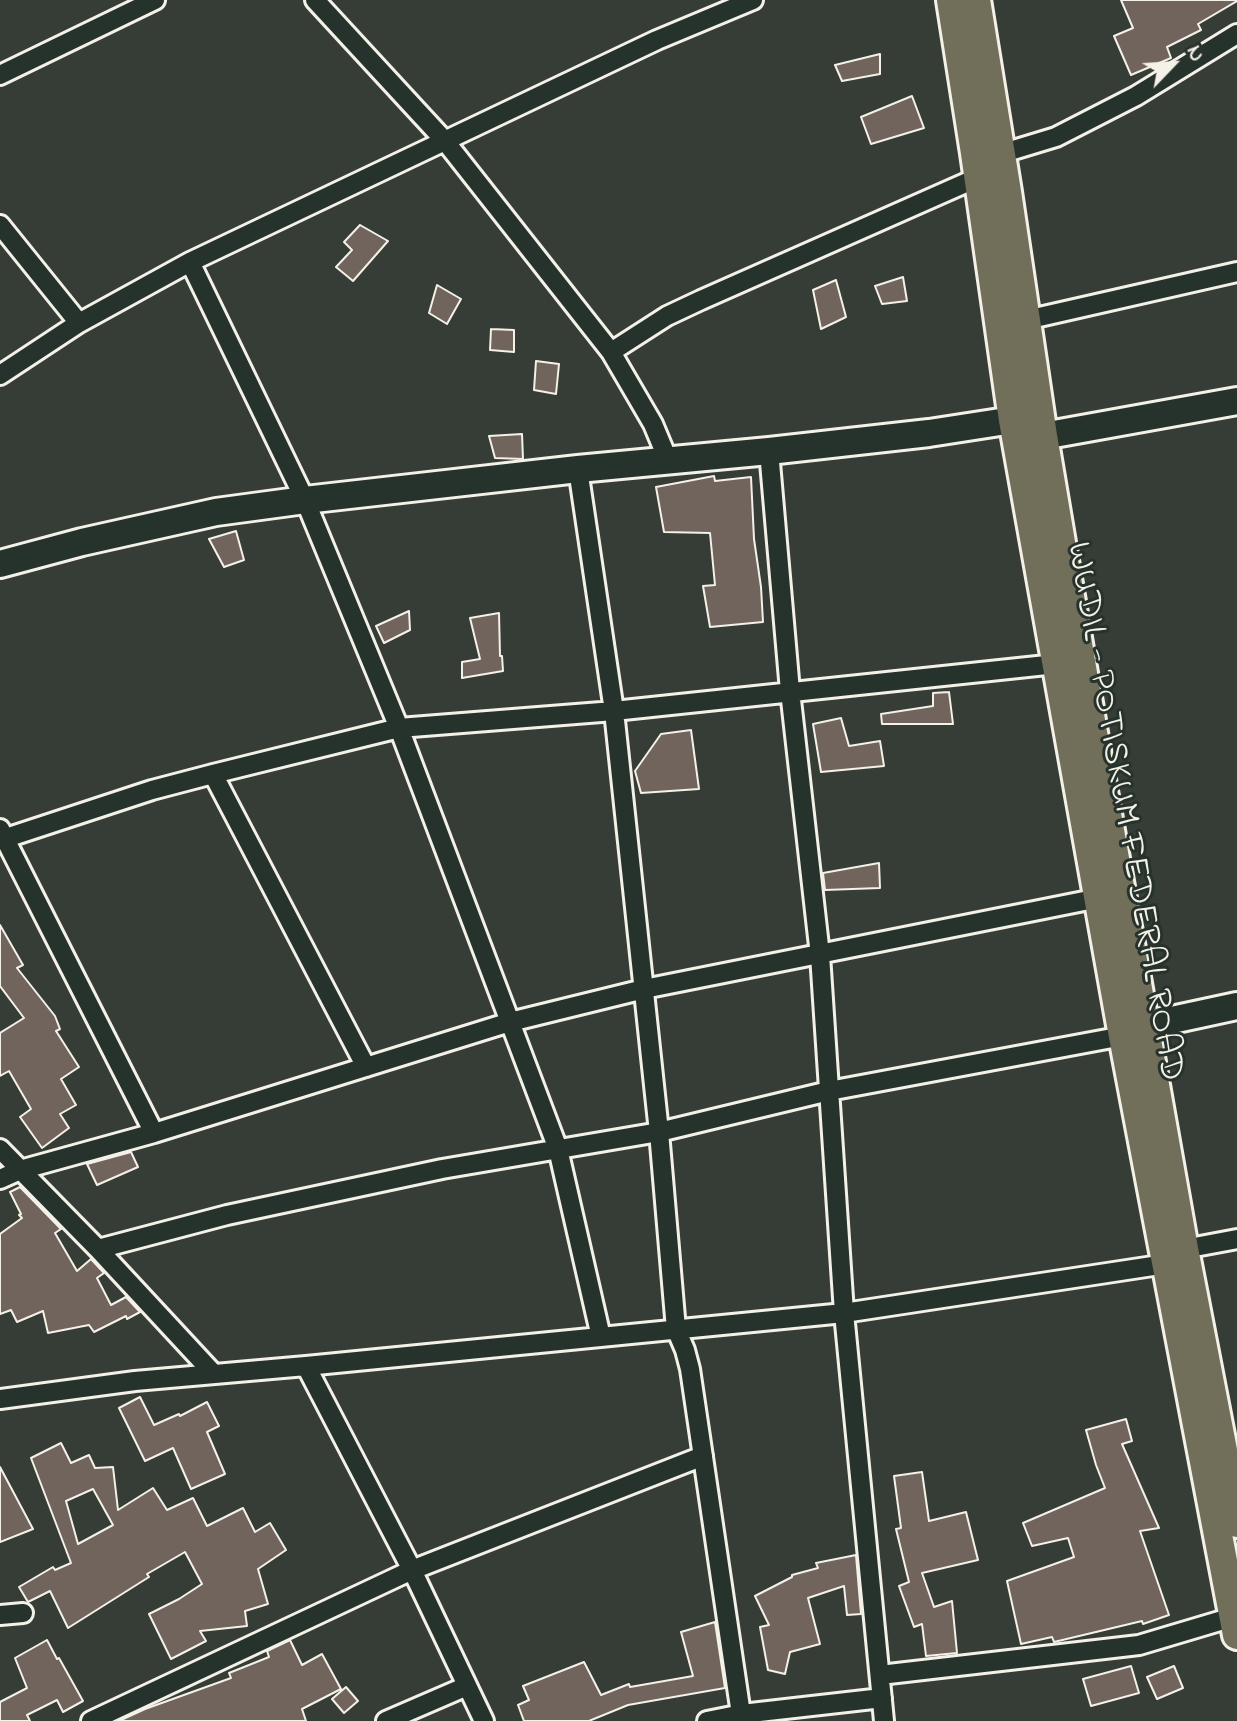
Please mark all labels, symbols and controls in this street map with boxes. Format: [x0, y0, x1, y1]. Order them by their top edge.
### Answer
north arrow [1133, 24, 1213, 104]
text: N [1177, 40, 1212, 67]
street label: WUDIL - POTISKUM FEDERAL ROAD [1053, 539, 1191, 1085]

